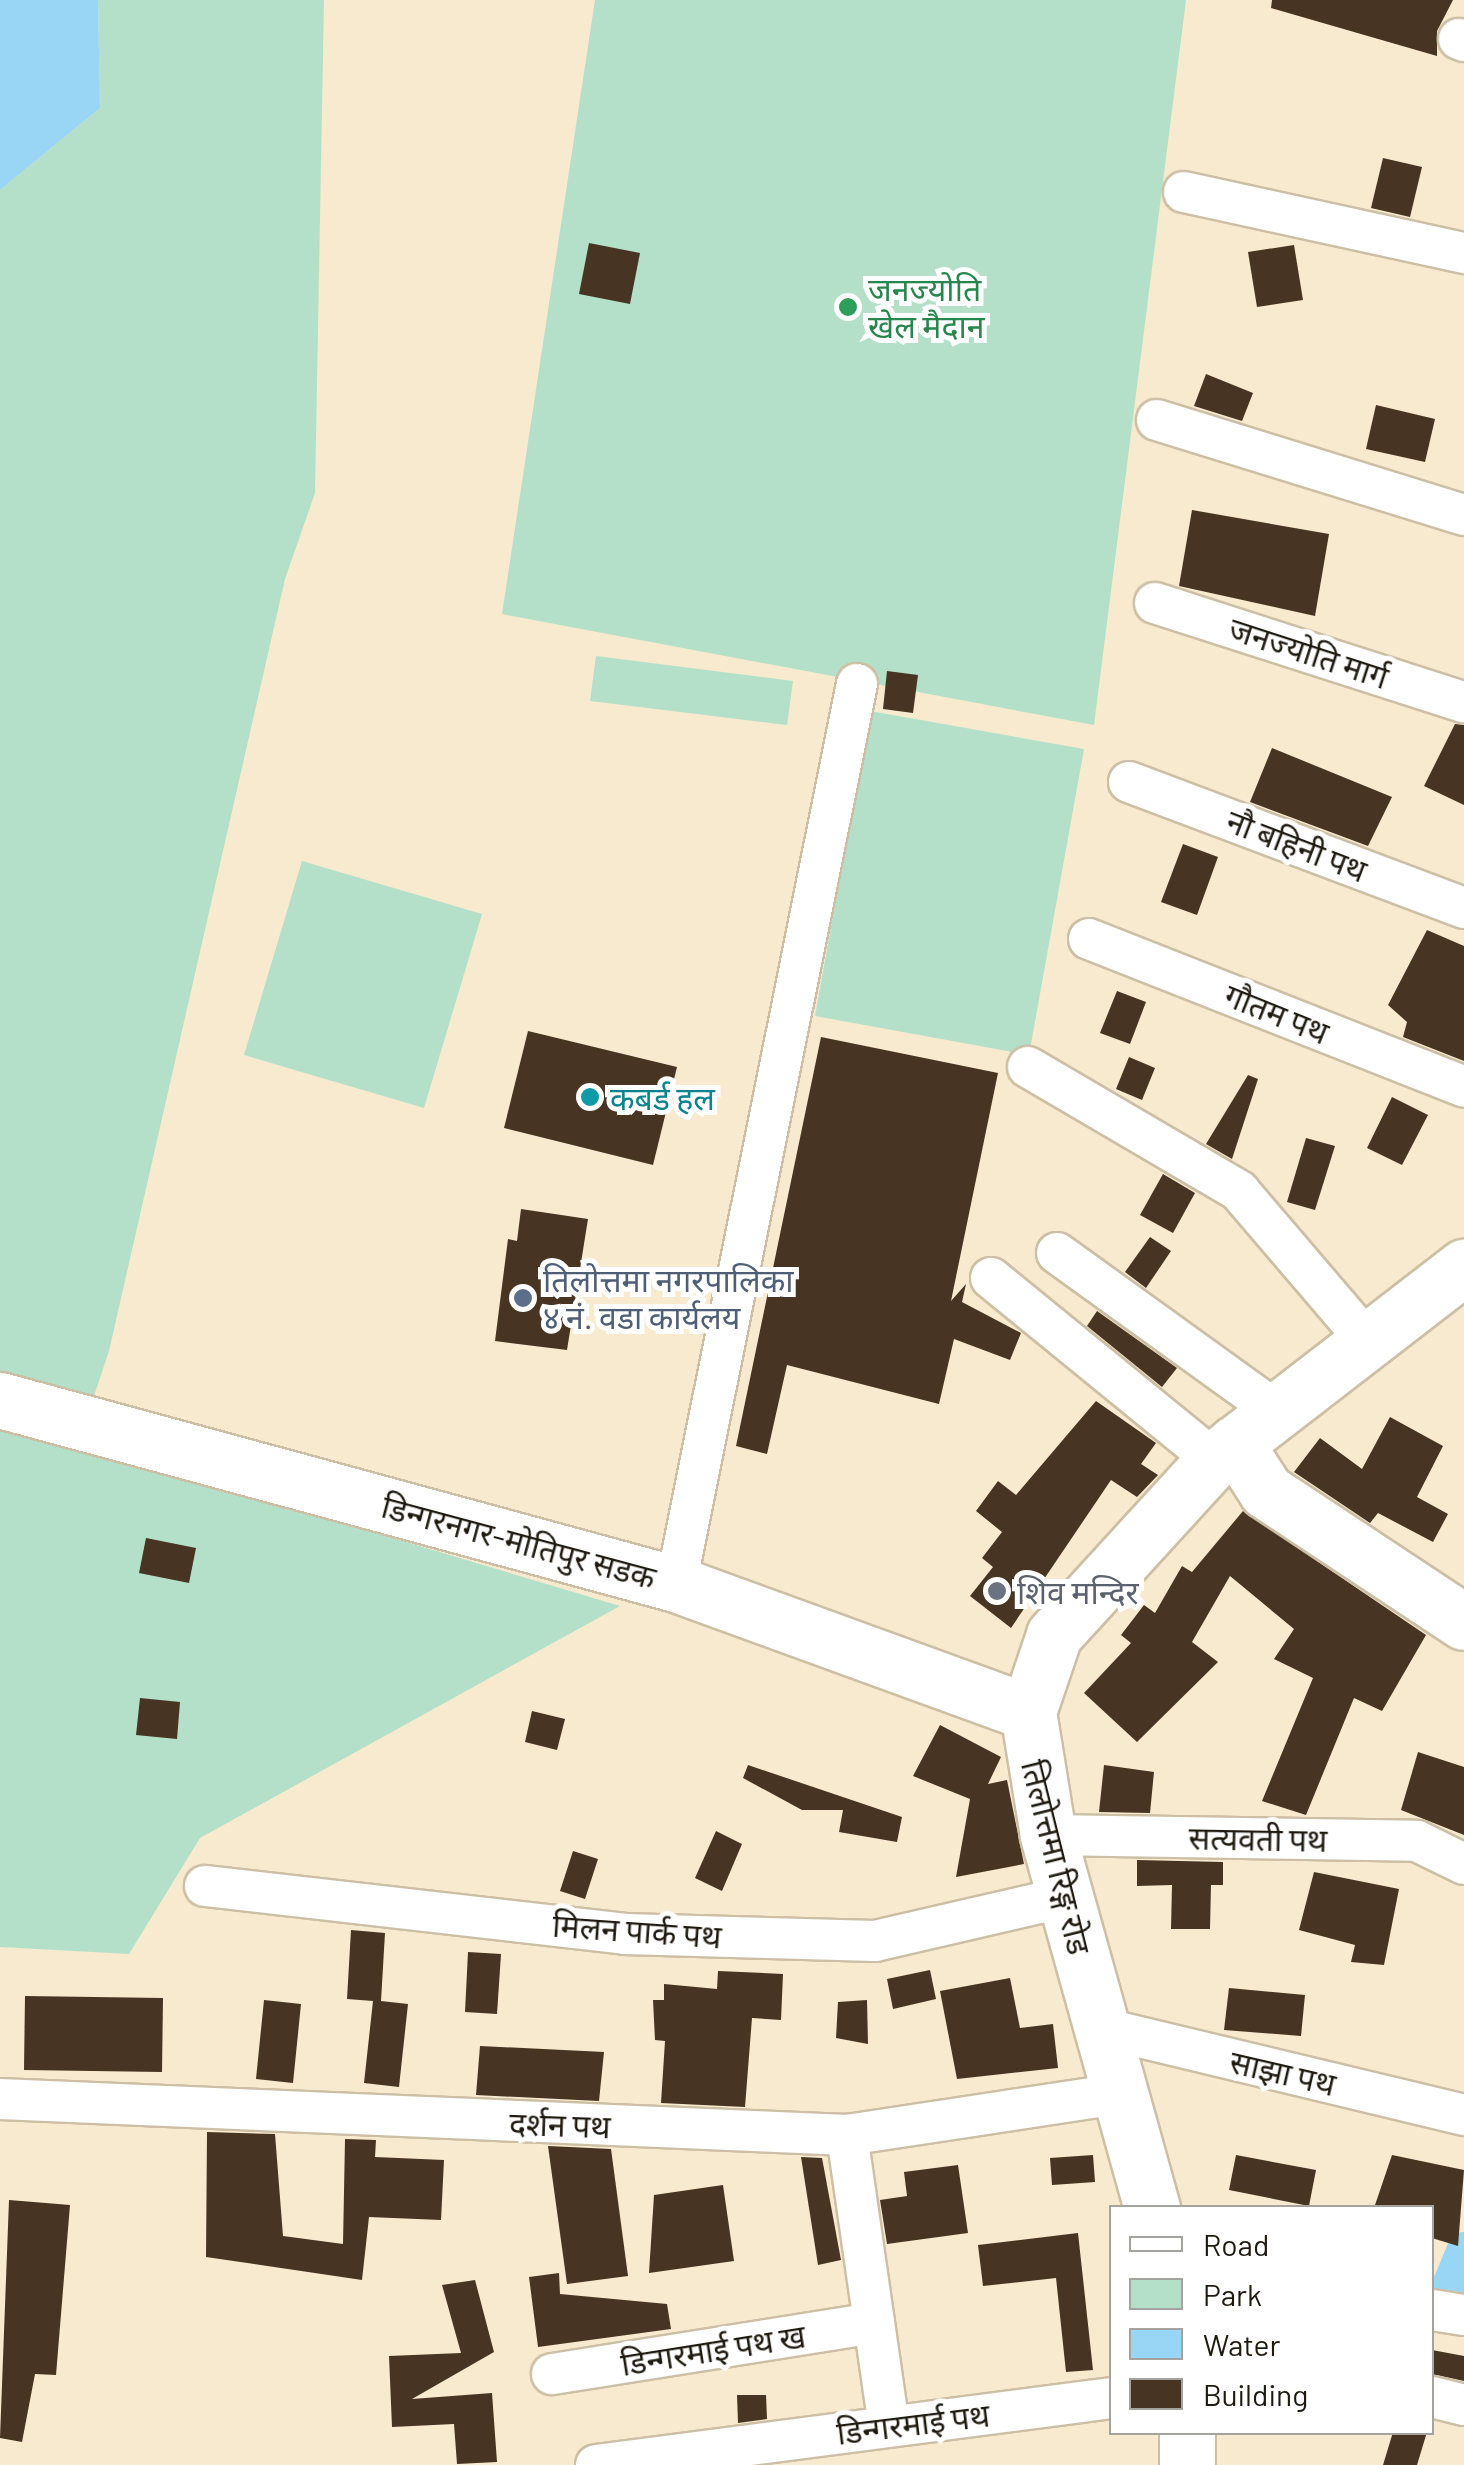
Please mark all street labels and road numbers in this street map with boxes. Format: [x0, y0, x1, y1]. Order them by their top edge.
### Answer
street label: जनज्योति मार्ग [1225, 608, 1393, 696]
street label: नौ बहिनी पथ [1221, 801, 1373, 889]
street label: गौतम पथ [1219, 975, 1335, 1051]
street label: डिन्गरनगर-मोतिपुर सडक [378, 1486, 660, 1596]
street label: तिलोत्तमा रिङ्ग रोड [1014, 1756, 1100, 1958]
street label: सत्यवती पथ [1188, 1818, 1328, 1858]
street label: मिलन पार्क पथ [551, 1905, 723, 1955]
street label: साझा पथ [1226, 2041, 1340, 2103]
street label: दर्शन पथ [509, 2103, 611, 2145]
street label: डिन्गरमाई पथ ख [618, 2315, 808, 2383]
street label: डिन्गरमाई पथ [834, 2395, 992, 2451]

